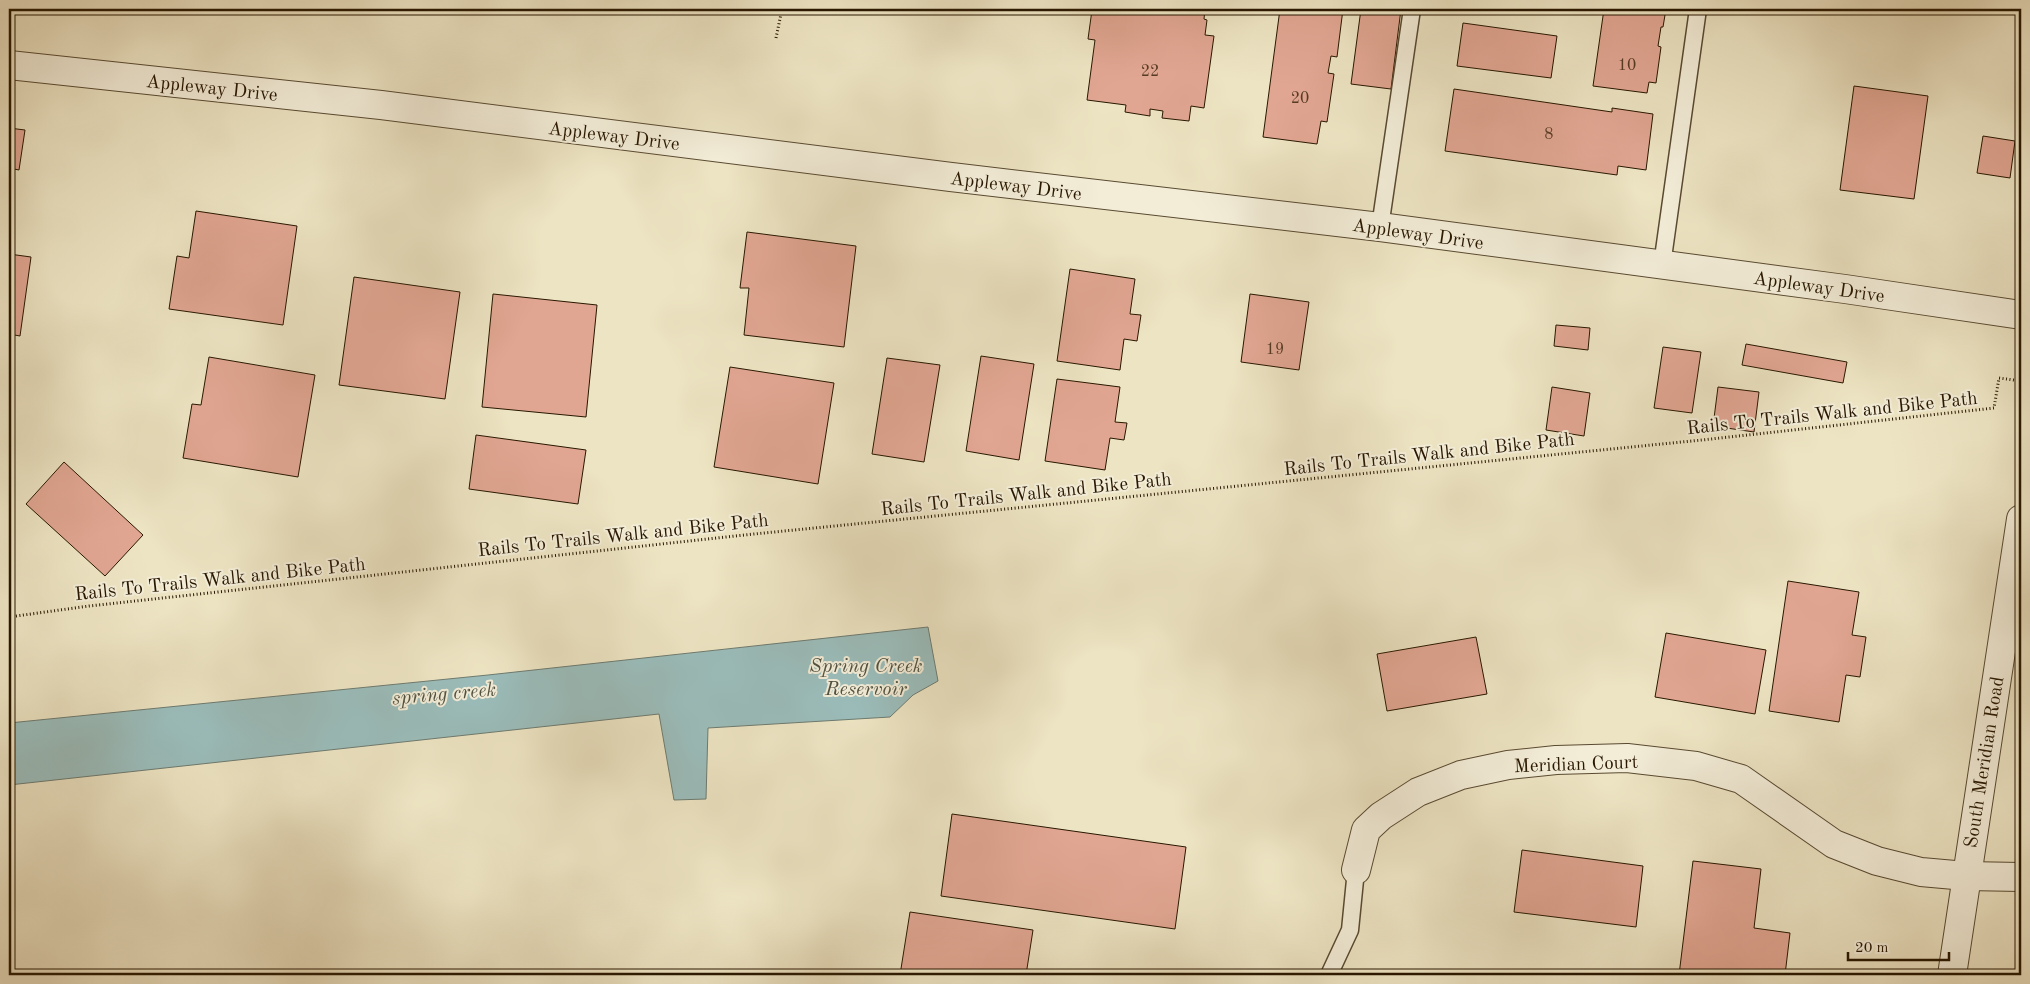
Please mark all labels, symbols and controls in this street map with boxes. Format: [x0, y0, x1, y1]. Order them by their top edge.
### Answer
house number: 10 [1618, 58, 1636, 74]
house number: 22 [1141, 64, 1159, 80]
street label: Appleway Drive [145, 73, 279, 106]
house number: 20 [1291, 91, 1309, 107]
street label: Appleway Drive [547, 120, 681, 155]
house number: 8 [1544, 127, 1554, 143]
street label: Appleway Drive [949, 170, 1083, 205]
street label: Appleway Drive [1351, 217, 1484, 254]
street label: Appleway Drive [1752, 270, 1885, 307]
house number: 19 [1266, 342, 1284, 358]
street label: Rails To Trails Walk and Bike Path [1686, 390, 1979, 439]
street label: Rails To Trails Walk and Bike Path [1283, 431, 1576, 480]
street label: Rails To Trails Walk and Bike Path [880, 471, 1173, 520]
street label: Rails To Trails Walk and Bike Path [477, 512, 770, 561]
street label: Rails To Trails Walk and Bike Path [74, 556, 367, 605]
water label: Spring Creek Reservoir [809, 657, 923, 700]
street label: South Meridian Road [1963, 675, 2008, 850]
water label: spring creek [391, 680, 497, 710]
street label: Meridian Court [1514, 754, 1639, 777]
scale bar [1848, 929, 1949, 961]
text: 20 m [1855, 941, 1889, 956]

